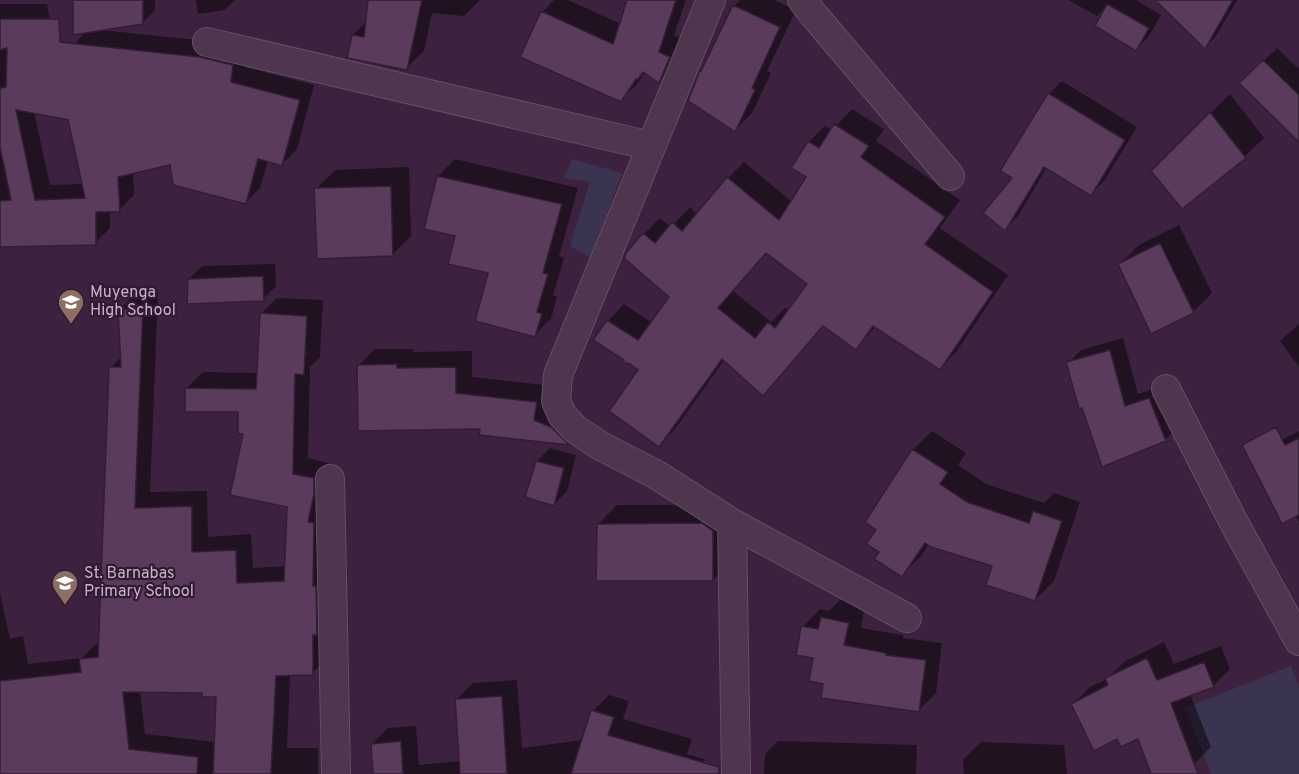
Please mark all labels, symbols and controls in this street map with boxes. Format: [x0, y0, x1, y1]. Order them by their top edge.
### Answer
place label: Muyenga High School [90, 283, 176, 321]
school or university icon: Muyenga High School [56, 287, 86, 325]
place label: St. Barnabas Primary School [84, 564, 194, 602]
school or university icon: St. Barnabas Primary School [50, 568, 80, 606]

